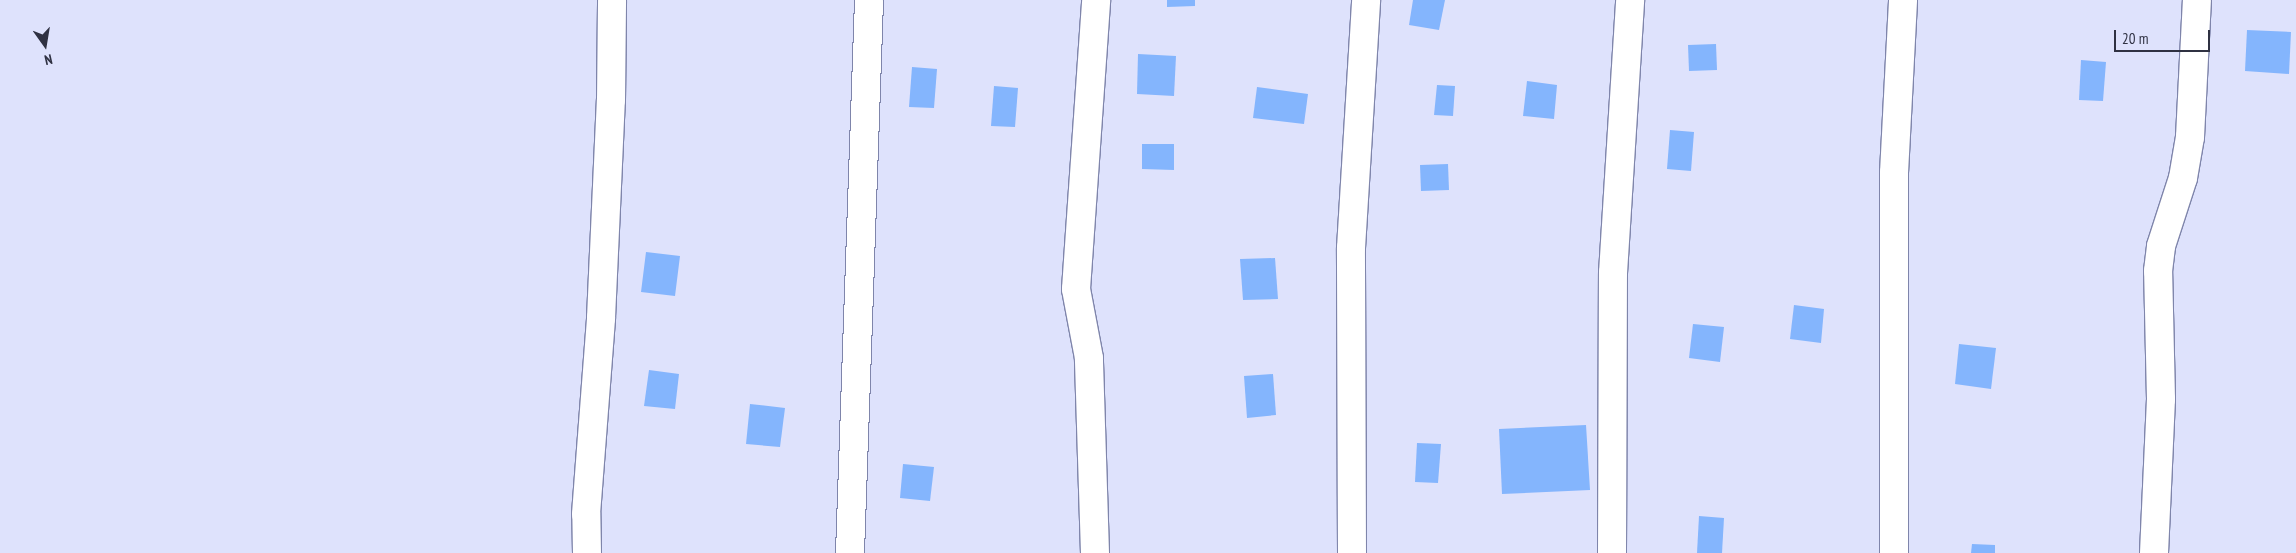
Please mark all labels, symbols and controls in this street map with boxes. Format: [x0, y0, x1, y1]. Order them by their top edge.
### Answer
north arrow [20, 20, 70, 70]
scale bar [2116, 20, 2212, 52]
text: 20 m [2122, 29, 2148, 48]
text: N [43, 50, 54, 69]

